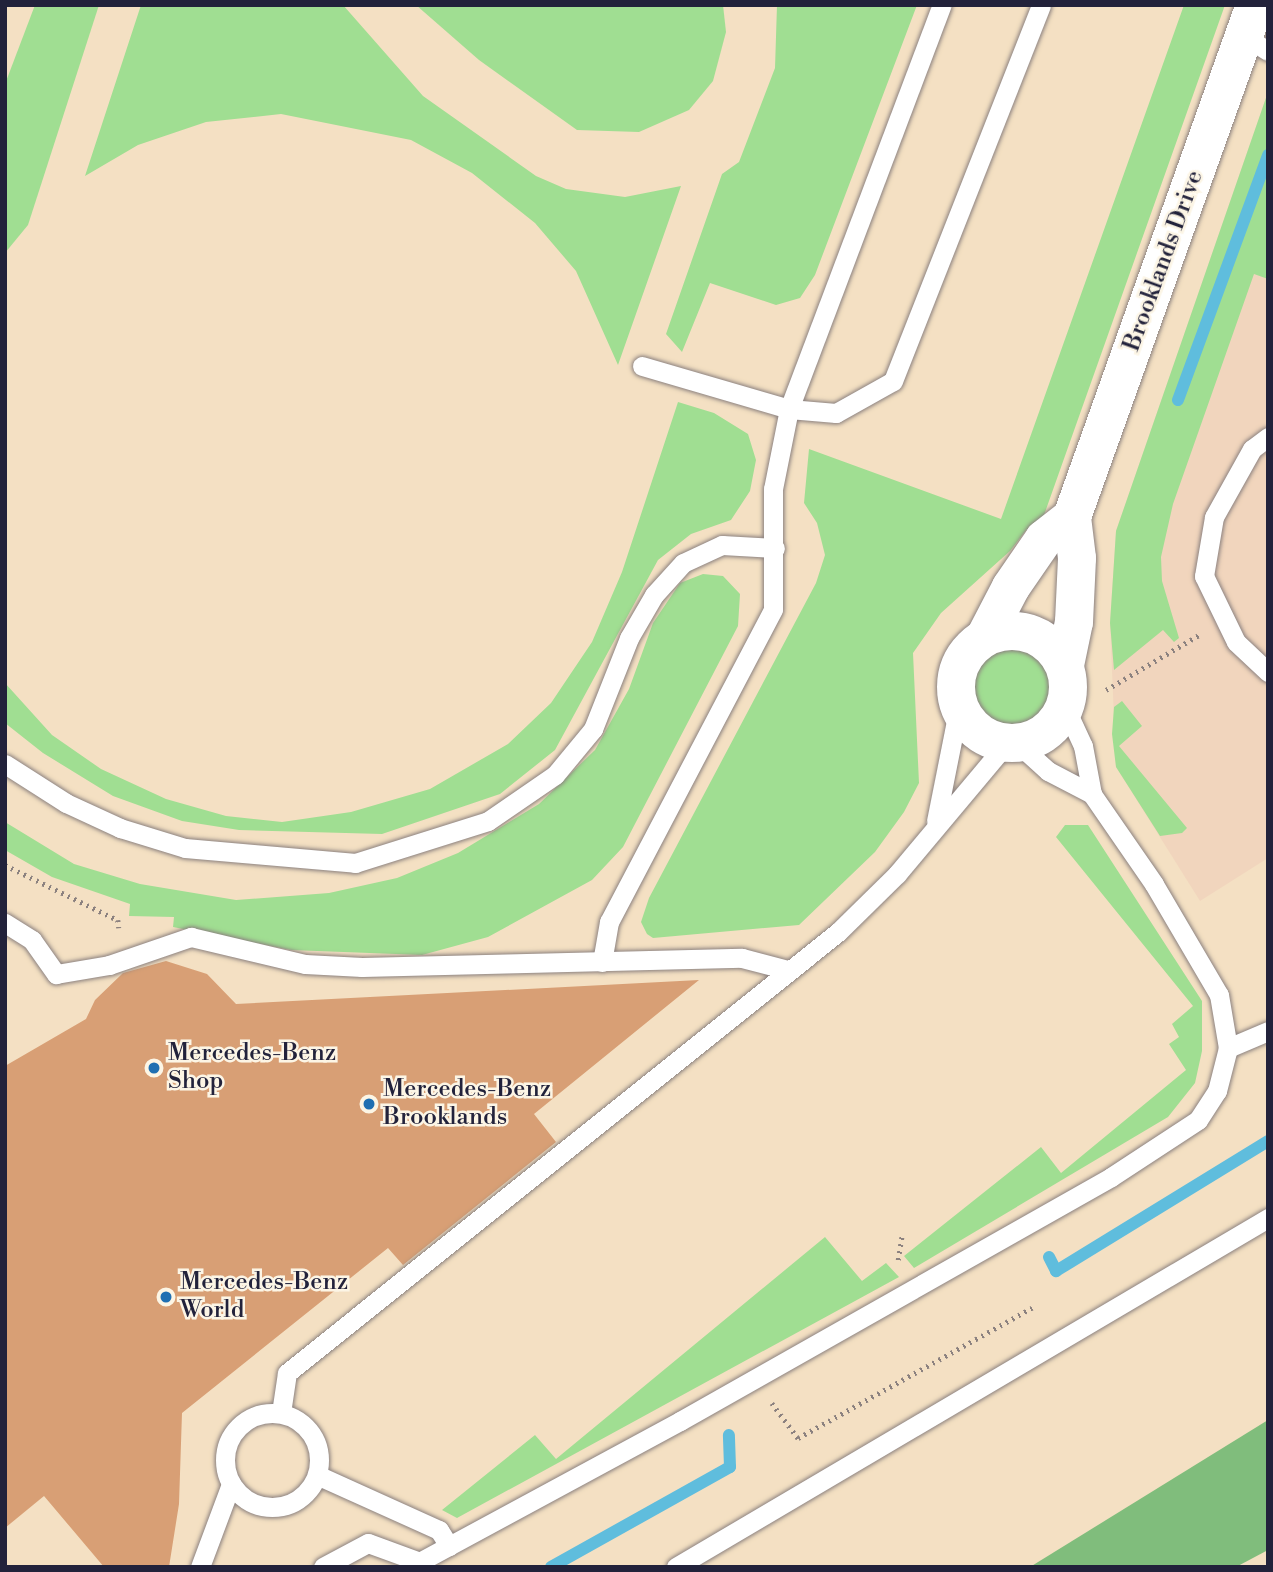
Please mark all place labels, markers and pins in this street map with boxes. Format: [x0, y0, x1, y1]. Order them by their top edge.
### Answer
place label: Mercedes-Benz Shop [168, 1040, 336, 1096]
marker: Mercedes-Benz Shop [146, 1060, 162, 1076]
place label: Mercedes-Benz Brooklands [383, 1076, 551, 1132]
marker: Mercedes-Benz Brooklands [361, 1096, 377, 1112]
place label: Mercedes-Benz World [180, 1269, 348, 1325]
marker: Mercedes-Benz World [158, 1289, 174, 1305]

